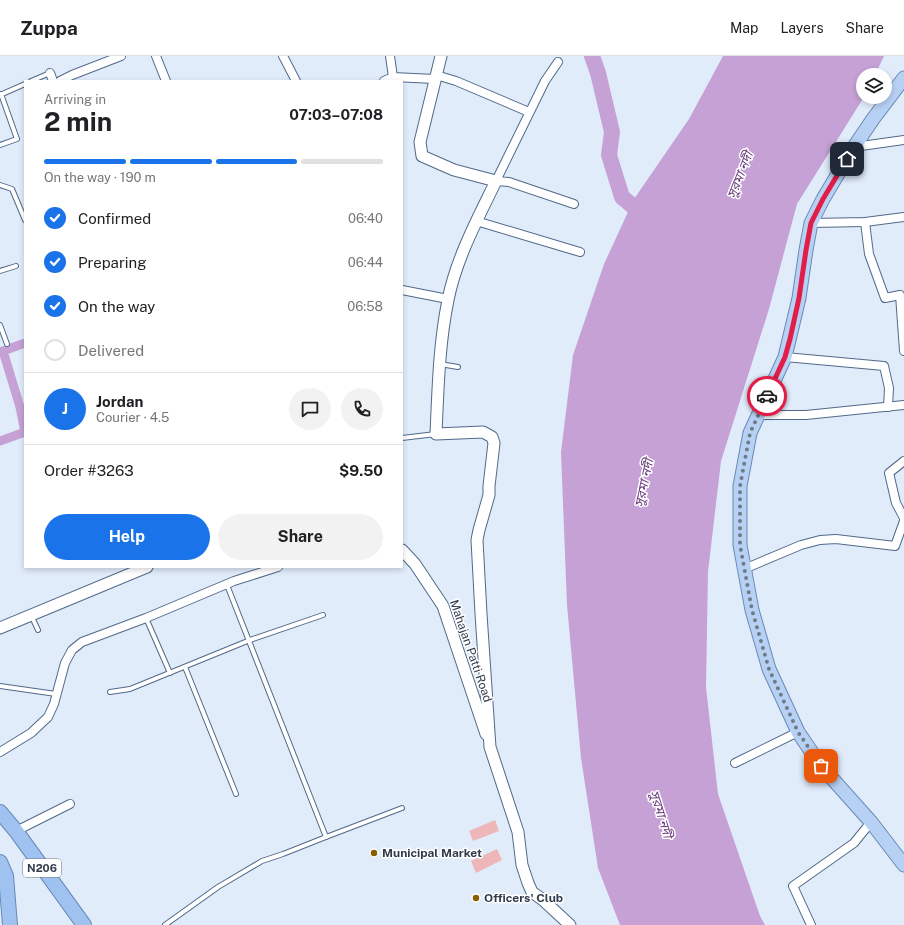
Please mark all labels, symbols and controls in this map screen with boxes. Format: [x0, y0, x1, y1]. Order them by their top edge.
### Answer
text: Zuppa [20, 17, 78, 39]
text: Map [730, 20, 758, 36]
text: Layers [780, 20, 824, 36]
text: Share [846, 20, 884, 36]
map controls [856, 68, 892, 104]
button: layers [856, 68, 892, 104]
text: Arriving in [44, 92, 106, 107]
text: 2 min [44, 106, 112, 137]
text: 07:03–07:08 [289, 106, 383, 123]
pin [830, 142, 864, 176]
water label: সুরমা নদী [724, 147, 757, 200]
icon: home [836, 148, 858, 170]
text: On the way · 190 m [44, 170, 156, 185]
icon: check [44, 207, 66, 229]
text: Confirmed [78, 210, 151, 227]
text: 06:40 [348, 211, 383, 226]
icon: check [44, 251, 66, 273]
text: Preparing [78, 254, 147, 271]
text: 06:44 [348, 255, 383, 270]
icon: check [44, 295, 66, 317]
text: On the way [78, 298, 155, 315]
text: 06:58 [347, 299, 383, 314]
text: Delivered [78, 342, 144, 359]
courier [747, 376, 787, 416]
icon: car [756, 385, 778, 407]
button: chat [289, 388, 331, 430]
button: phone [341, 388, 383, 430]
text: Jordan [96, 393, 143, 410]
text: J [62, 400, 68, 417]
text: Courier · 4.5 [96, 410, 169, 425]
water label: সুরমা নদী [632, 455, 657, 508]
text: Order #3263 [44, 462, 134, 479]
text: $9.50 [339, 462, 383, 479]
button: Help [44, 514, 210, 560]
button: Share [218, 514, 383, 560]
street label: Mahajan Patti Road [447, 598, 495, 704]
pin [804, 749, 838, 783]
icon: bag [810, 755, 832, 777]
water label: সুরমা নদী [647, 788, 676, 842]
place label: Municipal Market [382, 846, 482, 860]
marker: Municipal Market [369, 848, 379, 858]
road number: N206 [23, 859, 61, 877]
place label: Officers' Club [484, 891, 563, 905]
marker: Officers' Club [471, 893, 481, 903]

